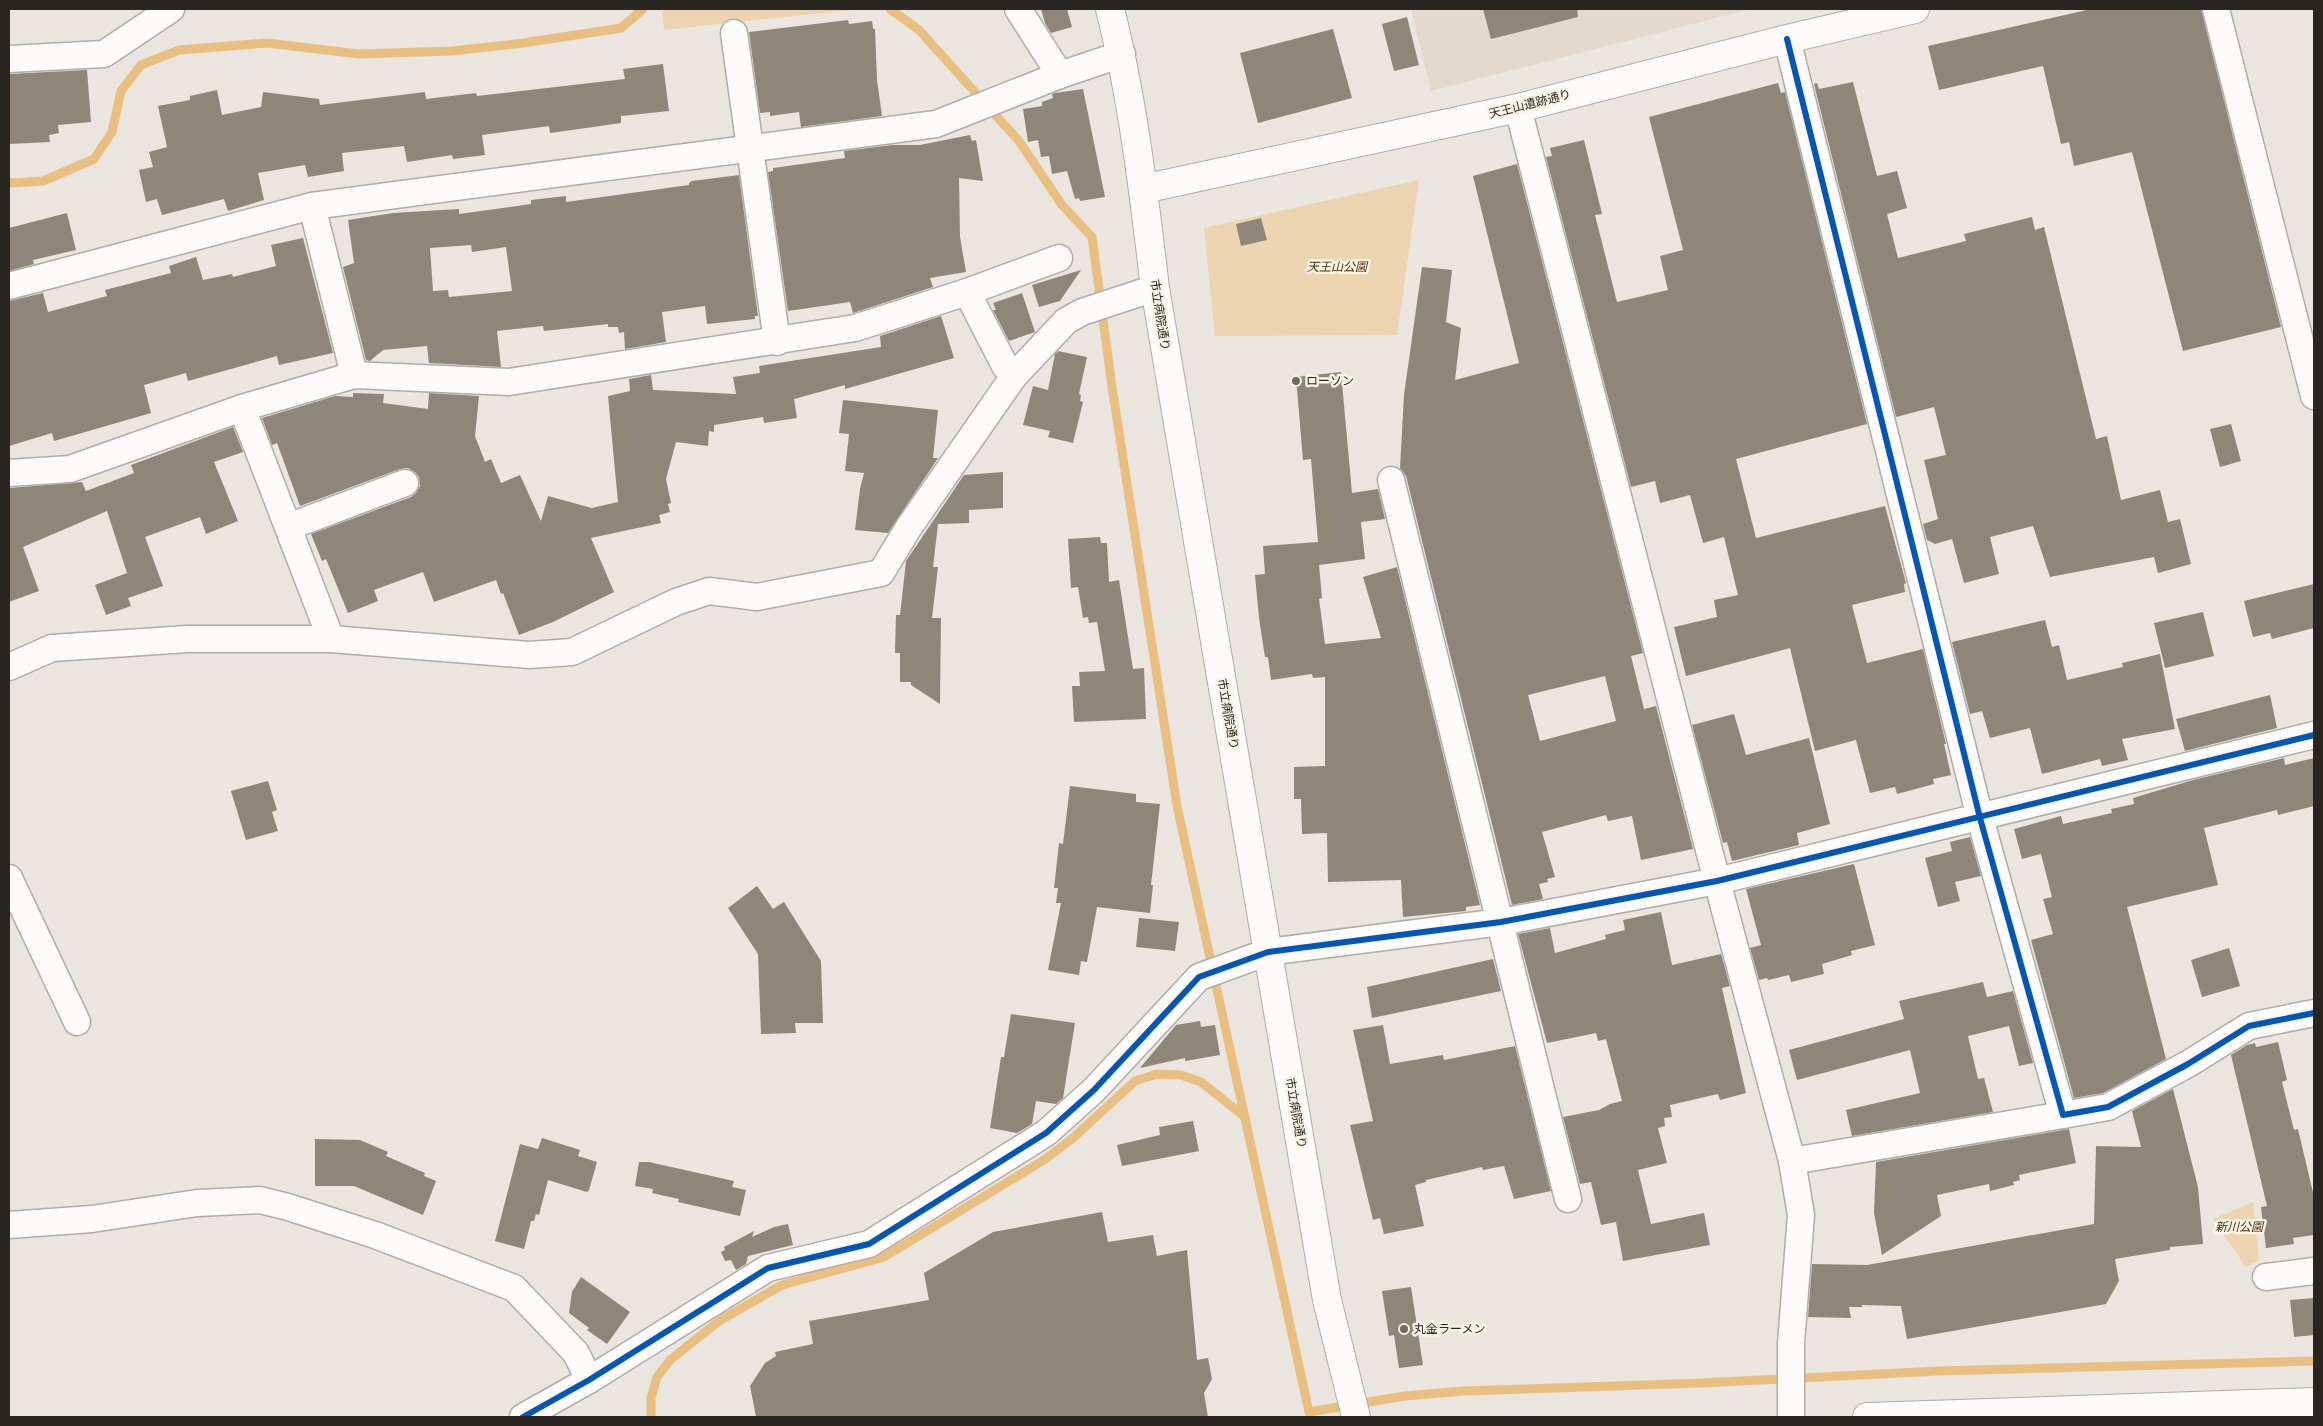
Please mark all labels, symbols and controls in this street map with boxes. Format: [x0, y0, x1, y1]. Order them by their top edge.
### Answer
street label: 天王山遺跡通り [1488, 87, 1572, 121]
park label: 天王山公園 [1307, 260, 1369, 274]
street label: 市立病院通り [1147, 278, 1173, 352]
place label: ローソン [1306, 374, 1354, 388]
marker: ローソン [1290, 375, 1302, 387]
street label: 市立病院通り [1215, 677, 1241, 751]
street label: 市立病院通り [1283, 1076, 1309, 1150]
park label: 新川公園 [2215, 1220, 2265, 1234]
place label: 丸金ラーメン [1414, 1322, 1486, 1336]
marker: 丸金ラーメン [1398, 1323, 1410, 1335]

